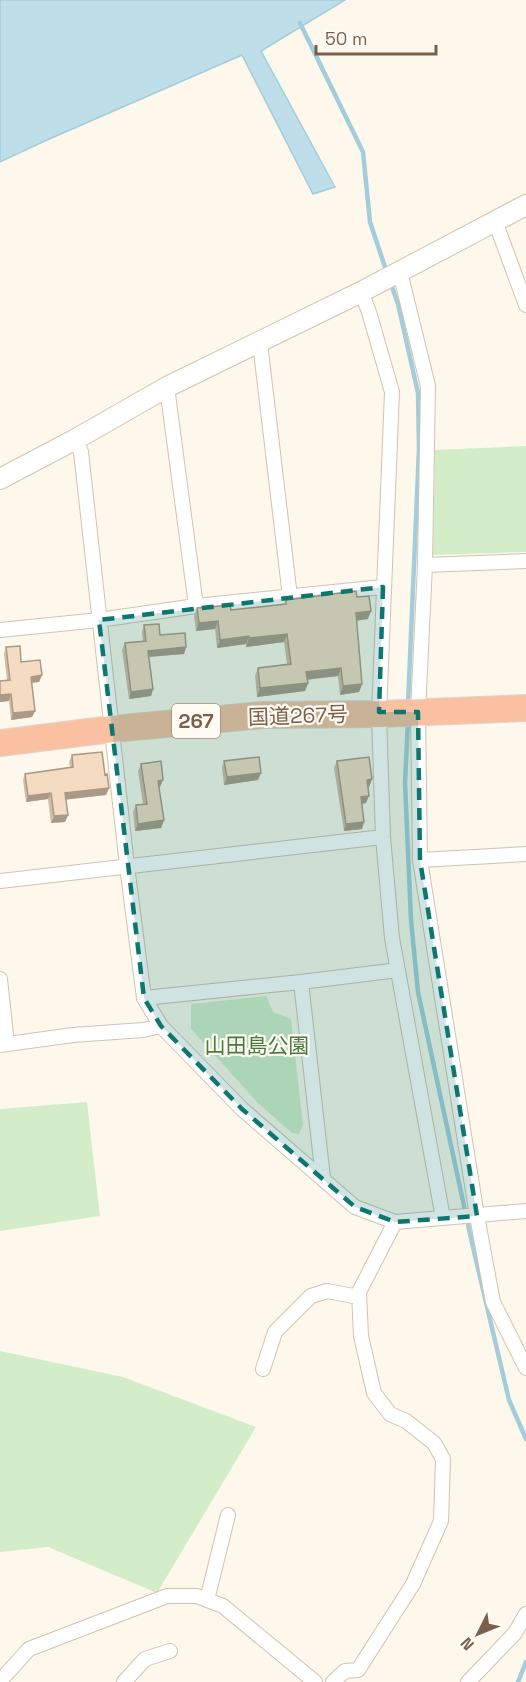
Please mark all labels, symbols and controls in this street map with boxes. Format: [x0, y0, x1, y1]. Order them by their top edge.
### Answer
scale bar [316, 18, 436, 56]
text: 50 m [325, 27, 367, 50]
street label: 国道267号 [248, 700, 348, 731]
road number: 267 [172, 704, 220, 738]
park label: 山田島公園 [205, 1032, 310, 1059]
north arrow [448, 1604, 508, 1664]
text: N [456, 1633, 479, 1655]

